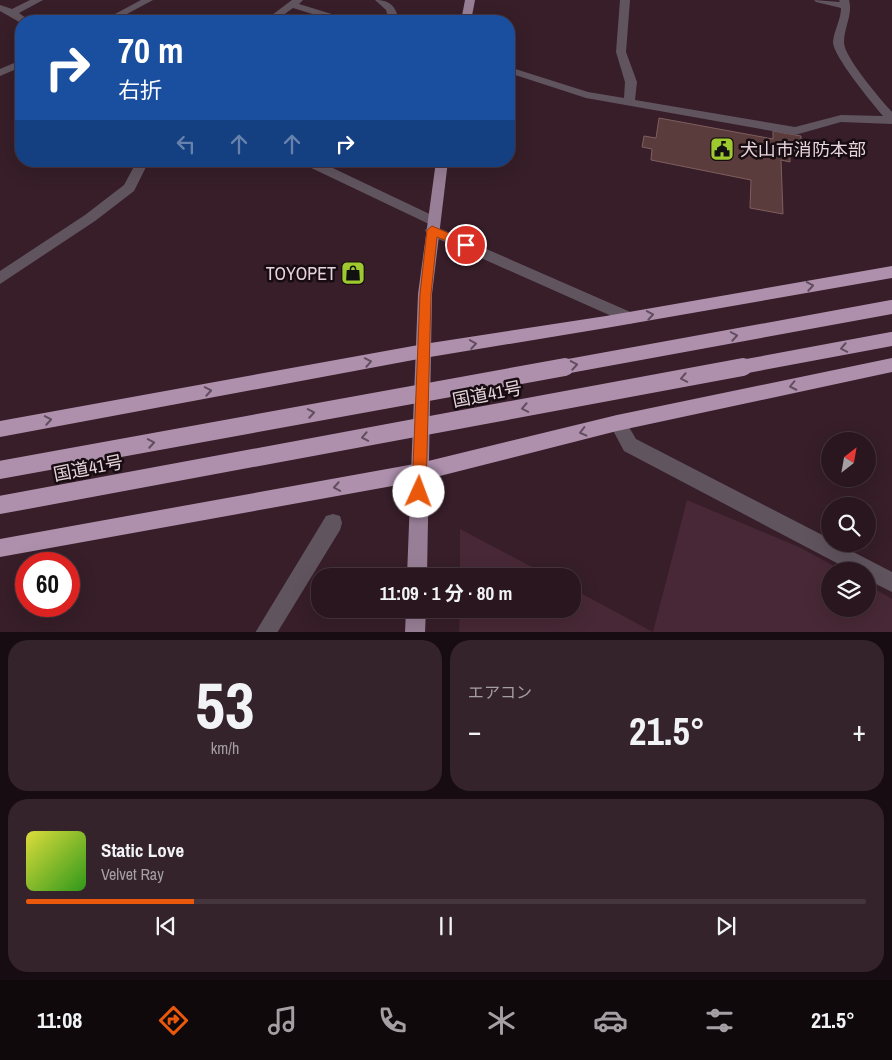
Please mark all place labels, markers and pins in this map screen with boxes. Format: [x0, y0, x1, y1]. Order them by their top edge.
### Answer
public building icon: 犬山市消防本部 [709, 136, 735, 162]
place label: 犬山市消防本部 [740, 137, 866, 162]
pin [445, 224, 487, 266]
shop icon: TOYOPET [340, 260, 366, 286]
place label: TOYOPET [266, 261, 336, 286]

